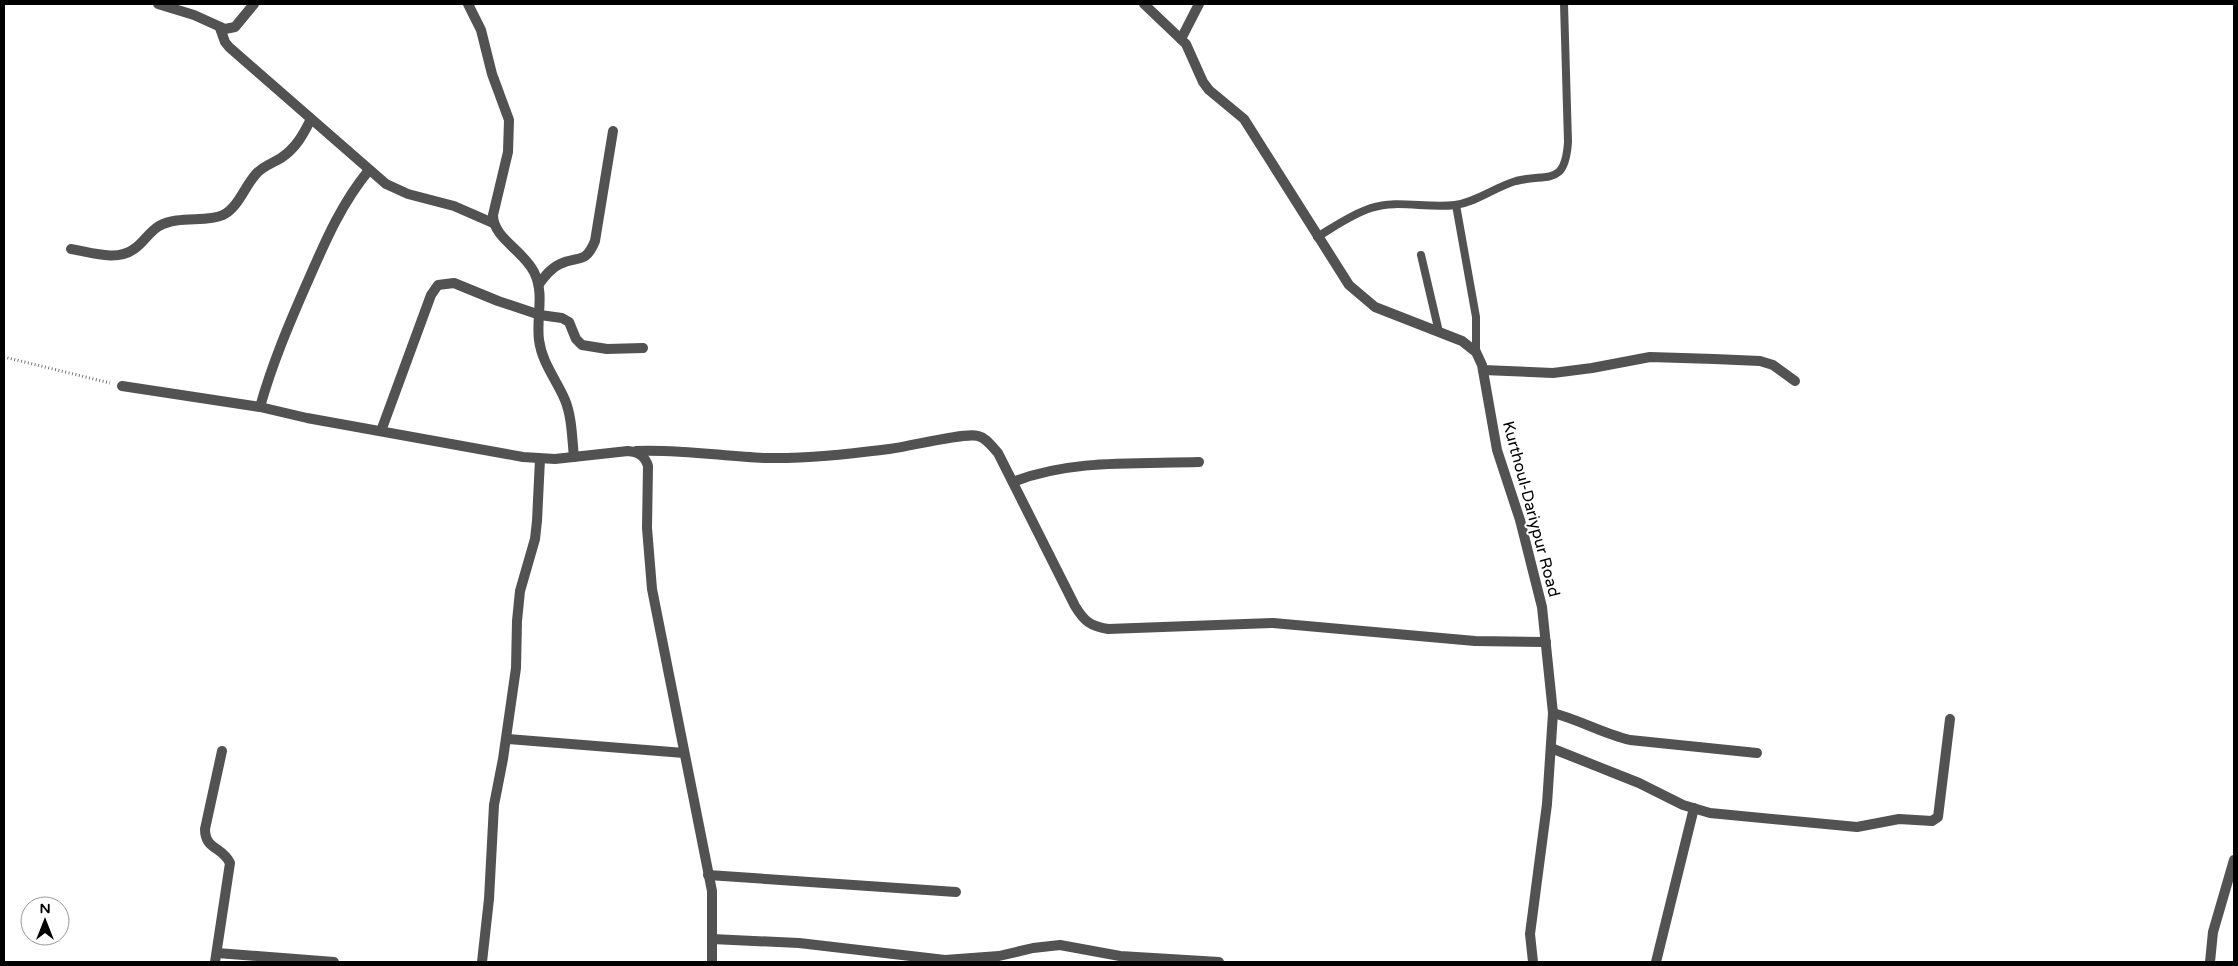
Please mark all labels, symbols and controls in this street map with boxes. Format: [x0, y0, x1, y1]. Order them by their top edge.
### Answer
street label: Kurthoul-Dariypur Road [1498, 419, 1564, 599]
north arrow [20, 896, 70, 946]
text: N [39, 900, 51, 917]

